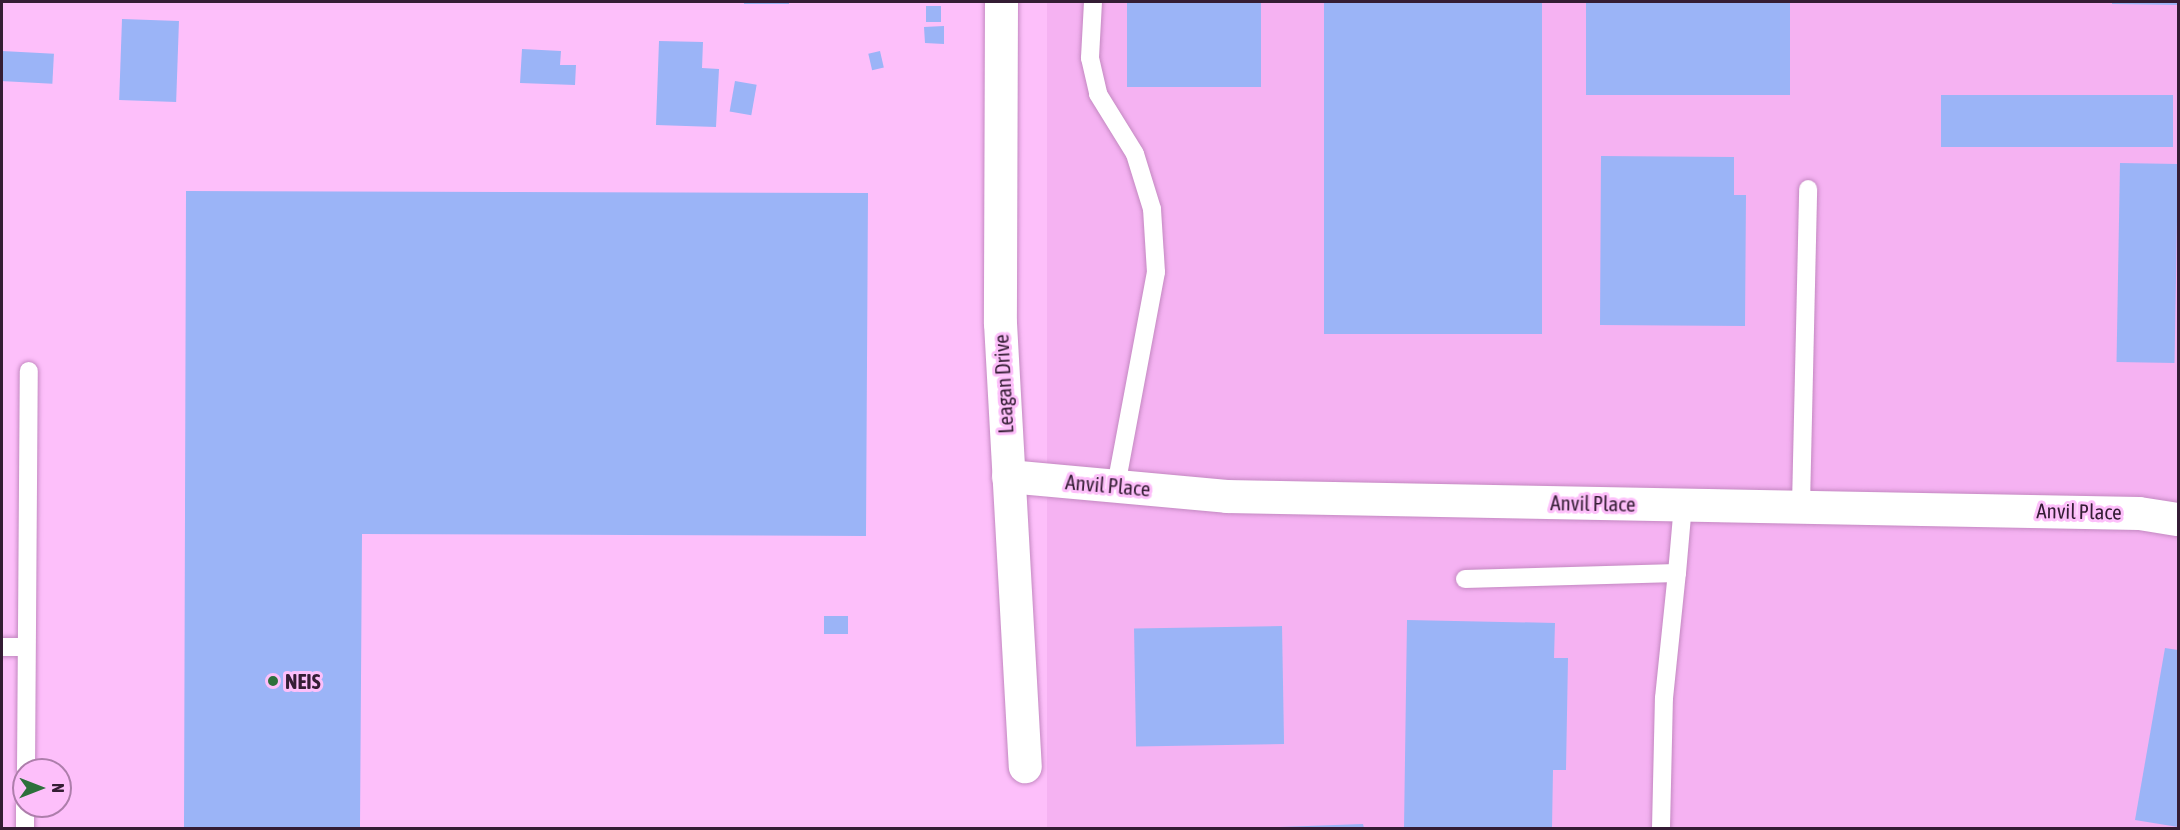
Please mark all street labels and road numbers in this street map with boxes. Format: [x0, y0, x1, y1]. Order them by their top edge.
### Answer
street label: Leagan Drive [988, 334, 1018, 434]
street label: Anvil Place [1064, 469, 1152, 501]
street label: Anvil Place [1550, 490, 1636, 516]
street label: Anvil Place [2036, 498, 2122, 524]

